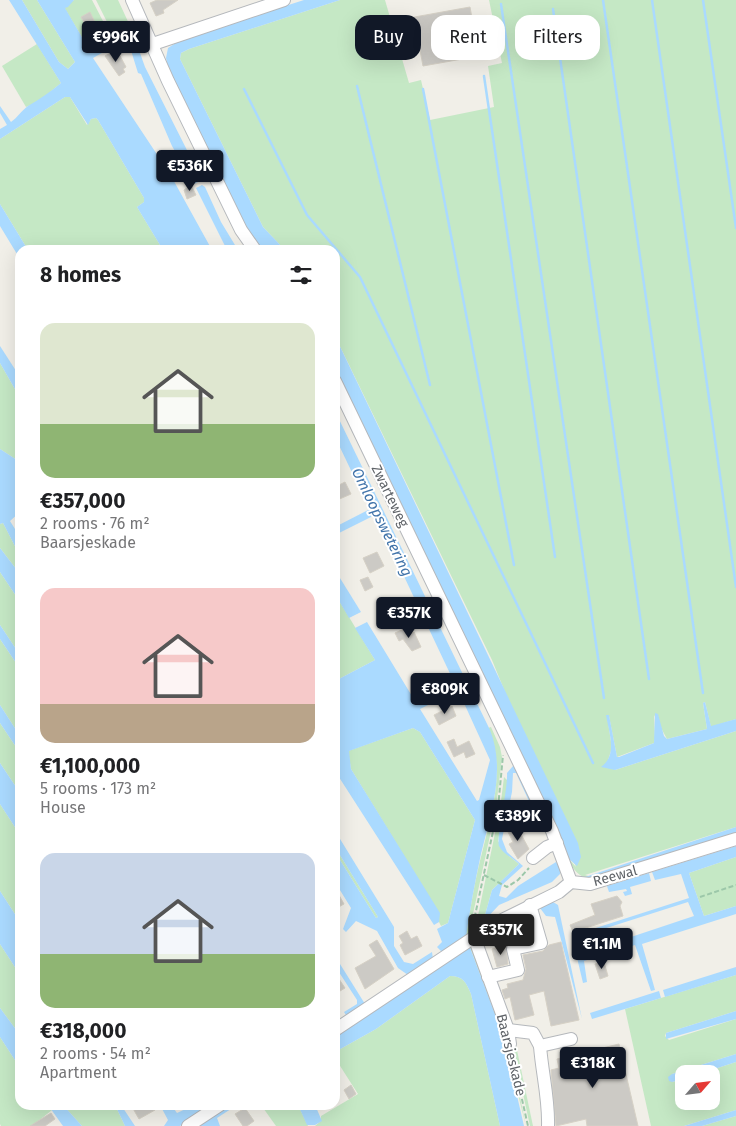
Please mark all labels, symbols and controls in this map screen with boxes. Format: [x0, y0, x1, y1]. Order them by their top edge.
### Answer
chip: Buy [355, 15, 421, 60]
chip: Rent [431, 15, 505, 60]
chip: Filters [515, 15, 600, 60]
pin: €996K [81, 20, 151, 63]
text: €996K [93, 27, 139, 46]
pin: €536K [155, 150, 225, 192]
text: €536K [167, 156, 213, 175]
icon: filters [287, 261, 315, 289]
text: 8 homes [40, 262, 121, 288]
icon: home [133, 356, 223, 446]
street label: Zwarteweg [368, 462, 413, 531]
water label: Omloopswetering [348, 465, 416, 579]
text: €357,000 [40, 488, 125, 514]
text: 2 rooms · 76 m² [40, 514, 150, 533]
text: Baarsjeskade [40, 533, 136, 552]
pin: €357K [374, 596, 444, 639]
text: €357K [387, 603, 431, 622]
icon: home [133, 621, 223, 711]
pin: €809K [410, 672, 480, 715]
text: €809K [422, 679, 468, 698]
text: €1,100,000 [40, 753, 140, 779]
text: 5 rooms · 173 m² [40, 779, 156, 798]
text: House [40, 798, 86, 817]
pin: €389K [483, 800, 553, 842]
text: €389K [495, 806, 541, 825]
street label: Reewal [591, 862, 639, 890]
icon: home [133, 886, 223, 976]
pin: €357K [466, 914, 536, 956]
text: €357K [479, 920, 523, 939]
pin: €1.1M [567, 928, 637, 970]
text: €1.1M [583, 934, 621, 953]
street label: Baarsjeskade [493, 1012, 529, 1098]
text: €318,000 [40, 1018, 126, 1044]
text: 2 rooms · 54 m² [40, 1044, 151, 1063]
pin: €318K [558, 1046, 628, 1089]
text: €318K [571, 1053, 615, 1072]
text: Apartment [40, 1063, 117, 1082]
north arrow [675, 1065, 720, 1110]
map controls [675, 1065, 720, 1110]

